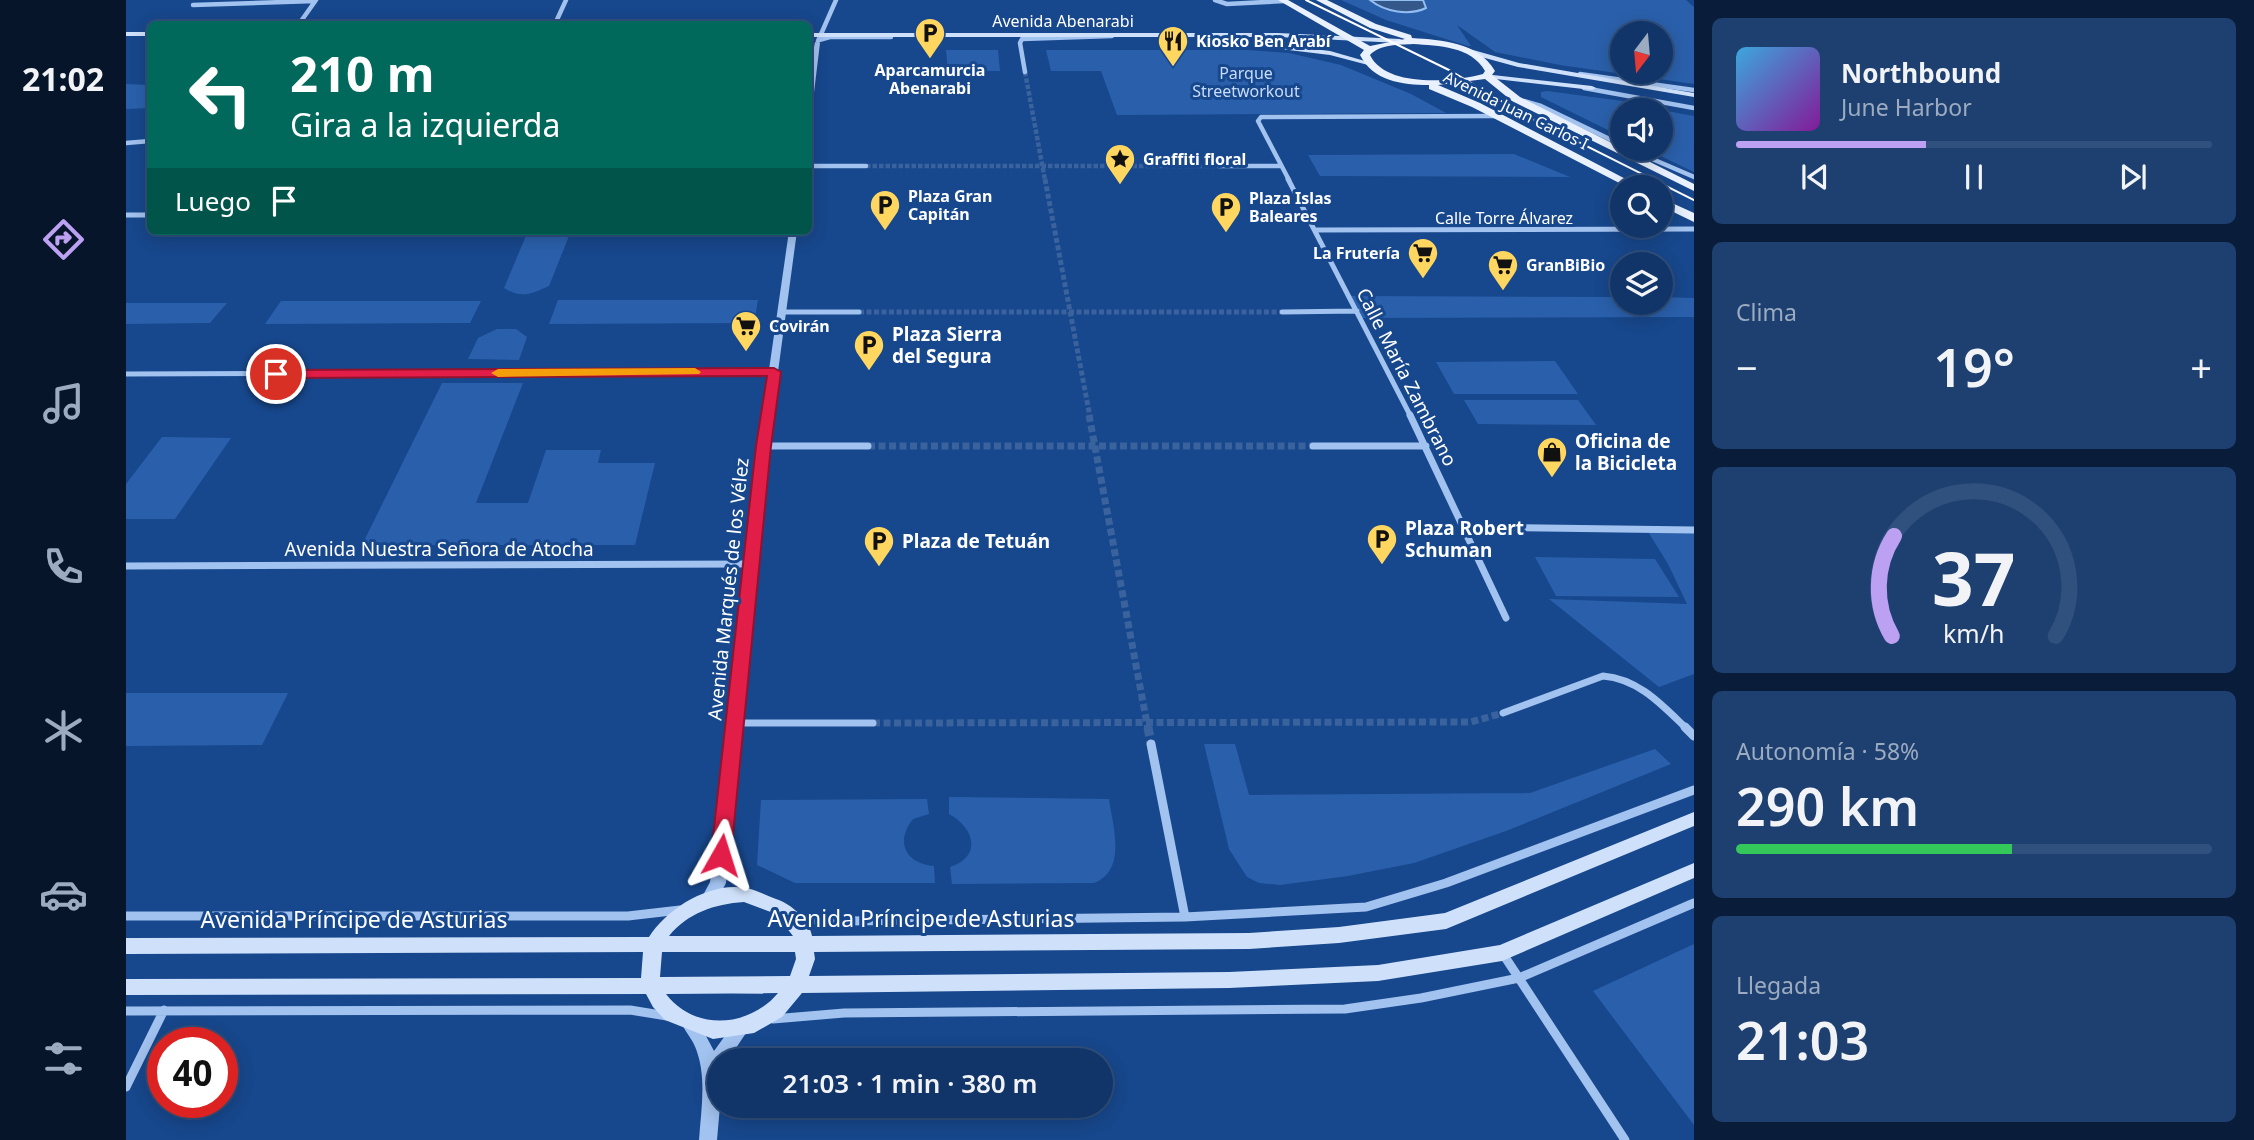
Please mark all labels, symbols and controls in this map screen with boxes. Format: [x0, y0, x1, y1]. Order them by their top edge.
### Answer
street label: Avenida Abenarabi [992, 10, 1134, 32]
parking icon: Aparcamurcia Abenarabi [913, 16, 947, 60]
north arrow [1610, 21, 1673, 84]
map controls [1610, 21, 1673, 315]
restaurant icon: Kiosko Ben Arabí [1156, 24, 1190, 68]
place label: Kiosko Ben Arabí [1196, 30, 1332, 52]
text: 210 m [290, 40, 435, 106]
icon: left [175, 49, 266, 140]
text: Northbound [1841, 55, 2001, 91]
text: 21:02 [22, 57, 104, 100]
place label: Aparcamurcia Abenarabi [875, 59, 985, 99]
park label: Parque Streetworkout [1192, 62, 1300, 102]
street label: Avenida Juan Carlos I [1440, 65, 1592, 155]
text: June Harbor [1841, 91, 1972, 123]
button: sound [1610, 98, 1673, 161]
text: Gira a la izquierda [290, 103, 560, 146]
place icon: Graffiti floral [1103, 142, 1137, 186]
place label: Graffiti floral [1143, 148, 1246, 170]
icon: previous [1796, 158, 1834, 196]
icon: pause [1955, 158, 1993, 196]
icon: next [2114, 158, 2152, 196]
button: search [1610, 175, 1673, 238]
icon: arrive [265, 182, 303, 220]
text: Luego [175, 183, 251, 219]
place label: Plaza Gran Capitán [908, 185, 992, 225]
place label: Plaza Islas Baleares [1249, 187, 1332, 227]
parking icon: Plaza Gran Capitán [868, 188, 902, 232]
parking icon: Plaza Islas Baleares [1209, 190, 1243, 234]
street label: Calle Torre Álvarez [1435, 207, 1573, 229]
icon: directions [39, 215, 88, 264]
supermarket icon: La Frutería [1406, 236, 1440, 280]
place label: La Frutería [1313, 242, 1400, 264]
supermarket icon: GranBiBio [1486, 248, 1520, 292]
button: layers [1610, 252, 1673, 315]
place label: GranBiBio [1526, 254, 1605, 276]
street label: Calle María Zambrano [1351, 283, 1463, 471]
text: Clima [1736, 296, 1797, 328]
supermarket icon: Covirán [729, 309, 763, 353]
place label: Covirán [769, 315, 830, 337]
place label: Plaza Sierra del Segura [892, 321, 1002, 369]
parking icon: Plaza Sierra del Segura [852, 328, 886, 372]
text: 19° [1933, 331, 2015, 402]
text: − [1736, 341, 1758, 393]
text: + [2190, 341, 2212, 393]
pin [246, 344, 306, 404]
icon: arrive [257, 355, 295, 393]
icon: music [39, 379, 88, 428]
place label: Oficina de la Bicicleta [1575, 428, 1677, 476]
shop icon: Oficina de la Bicicleta [1535, 435, 1569, 479]
street label: Avenida Marqués de los Vélez [701, 456, 755, 722]
place label: Plaza Robert Schuman [1405, 515, 1524, 563]
parking icon: Plaza Robert Schuman [1365, 522, 1399, 566]
parking icon: Plaza de Tetuán [862, 524, 896, 568]
place label: Plaza de Tetuán [902, 528, 1050, 554]
text: 37 [1932, 528, 2016, 627]
street label: Avenida Nuestra Señora de Atocha [284, 536, 594, 562]
icon: phone [39, 542, 88, 591]
text: km/h [1943, 616, 2005, 650]
icon: climate [39, 706, 88, 755]
text: Autonomía · 58% [1736, 735, 1919, 767]
text: 290 km [1736, 770, 1919, 841]
position arrow [684, 818, 758, 892]
icon: car [39, 870, 88, 919]
street label: Avenida Príncipe de Asturias [768, 902, 1074, 934]
street label: Avenida Príncipe de Asturias [201, 903, 507, 935]
text: Llegada [1736, 969, 1821, 1001]
text: 21:03 [1736, 1004, 1869, 1075]
speed limit sign: 40 [147, 1027, 238, 1118]
icon: filters [39, 1034, 88, 1083]
text: 21:03 · 1 min · 380 m [783, 1065, 1037, 1101]

